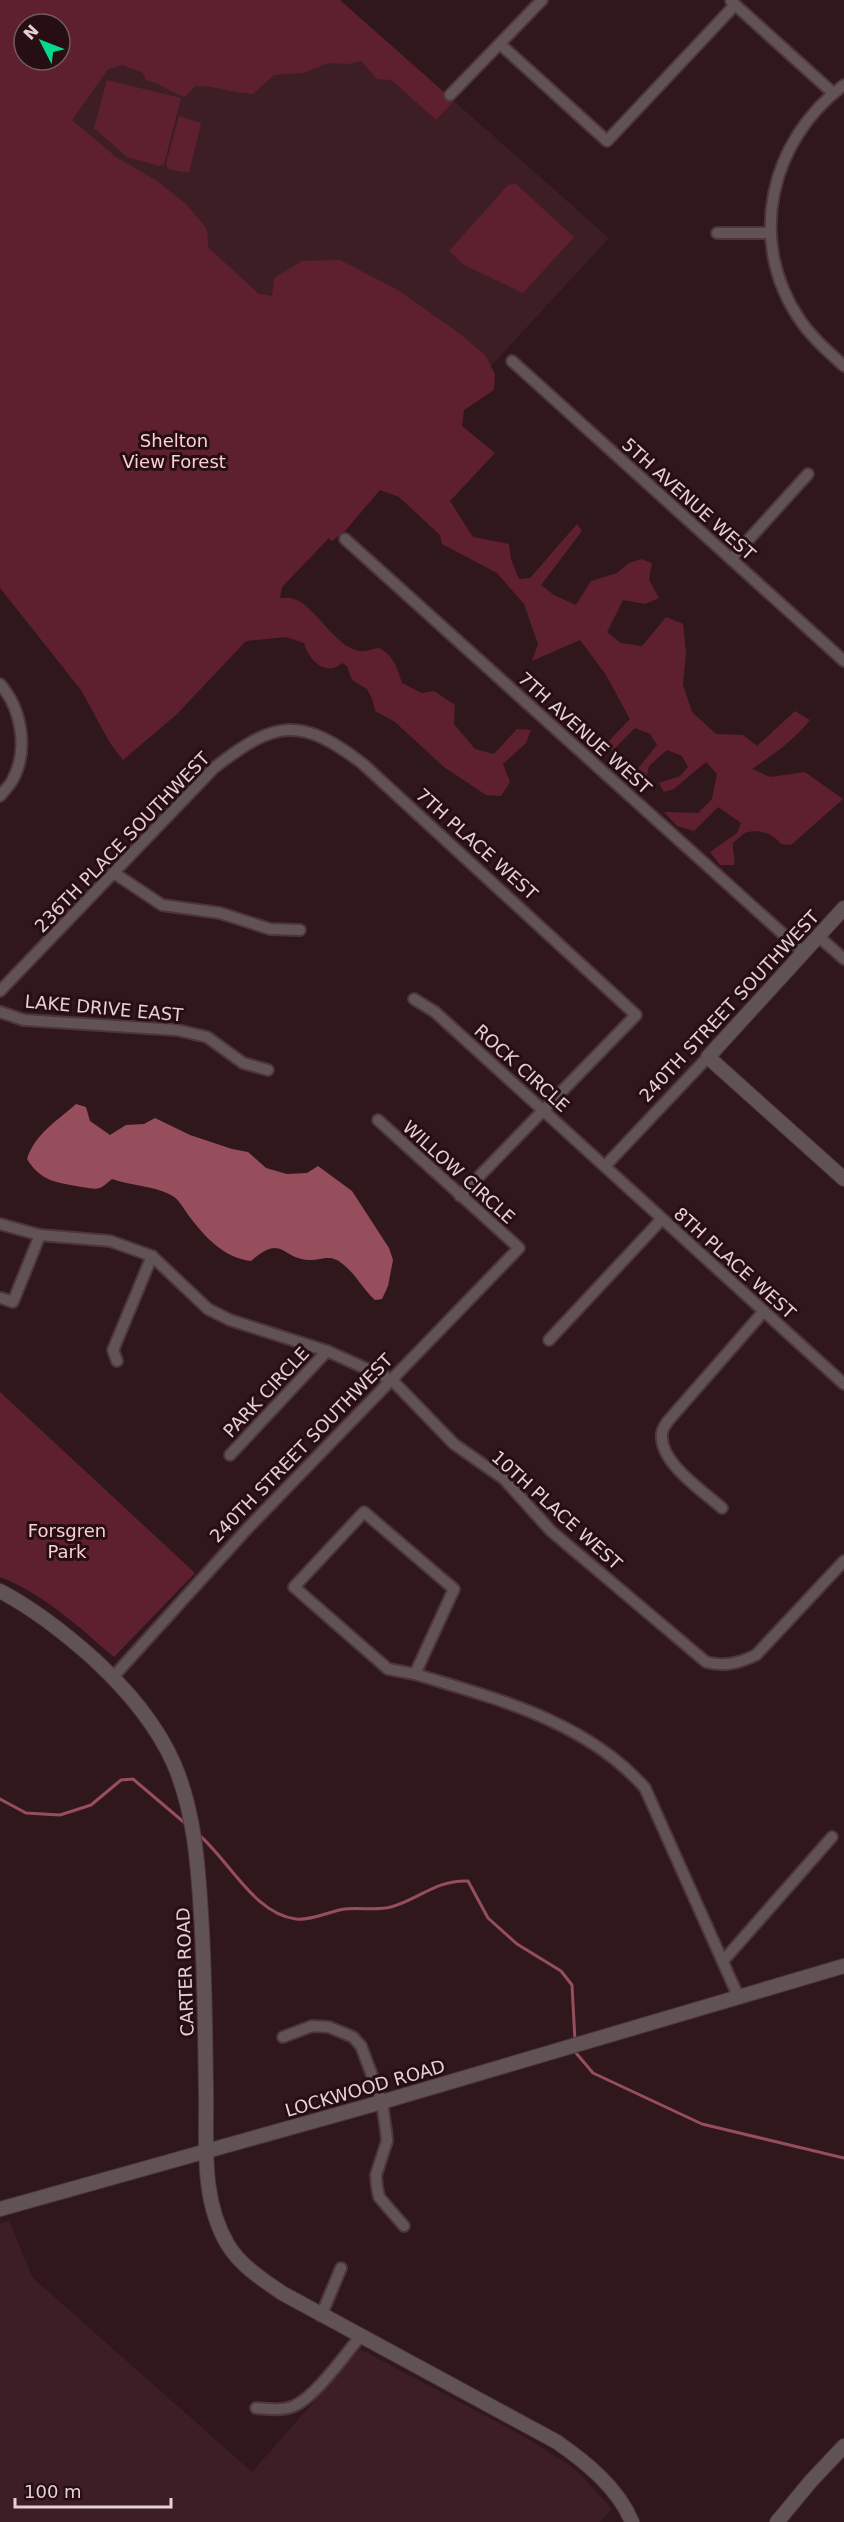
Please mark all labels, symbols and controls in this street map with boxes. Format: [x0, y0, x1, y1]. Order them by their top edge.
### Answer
north arrow [12, 12, 72, 72]
text: N [20, 21, 43, 44]
park label: Shelton View Forest [122, 430, 226, 472]
street label: 5TH AVENUE WEST [618, 434, 761, 565]
street label: 7TH AVENUE WEST [514, 668, 657, 799]
street label: 236TH PLACE SOUTHWEST [30, 747, 214, 937]
street label: 7TH PLACE WEST [412, 784, 543, 905]
street label: 240TH STREET SOUTHWEST [635, 905, 824, 1106]
street label: LAKE DRIVE EAST [24, 991, 185, 1025]
street label: ROCK CIRCLE [470, 1020, 574, 1116]
street label: WILLOW CIRCLE [399, 1116, 519, 1228]
street label: 8TH PLACE WEST [670, 1203, 801, 1324]
street label: PARK CIRCLE [219, 1343, 313, 1441]
street label: 240TH STREET SOUTHWEST [205, 1349, 397, 1547]
street label: 10TH PLACE WEST [488, 1446, 627, 1575]
park label: Forsgren Park [28, 1520, 106, 1562]
street label: CARTER ROAD [172, 1907, 198, 2037]
street label: LOCKWOOD ROAD [283, 2055, 447, 2121]
scale bar [15, 2471, 171, 2509]
text: 100 m [24, 2481, 82, 2502]

